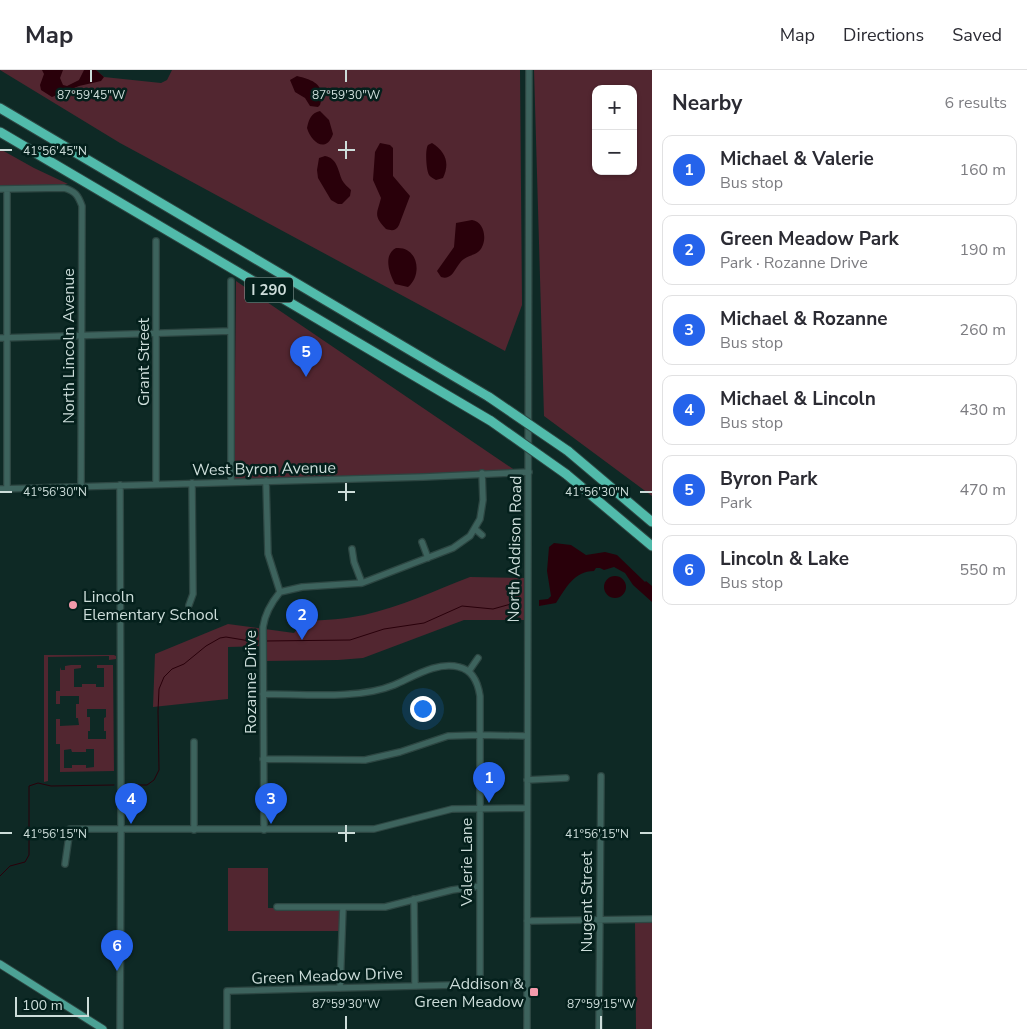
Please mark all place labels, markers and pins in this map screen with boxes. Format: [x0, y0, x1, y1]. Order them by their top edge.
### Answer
pin: 5 [290, 336, 322, 377]
place label: Lincoln Elementary School [83, 586, 219, 626]
marker: Lincoln Elementary School [67, 599, 79, 611]
pin: 2 [286, 599, 318, 640]
pin: 1 [473, 762, 505, 803]
pin: 4 [115, 783, 147, 824]
pin: 3 [255, 783, 287, 824]
pin: 6 [101, 930, 133, 971]
place label: Addison & Green Meadow [414, 973, 525, 1013]
marker: Addison & Green Meadow [528, 986, 540, 998]

